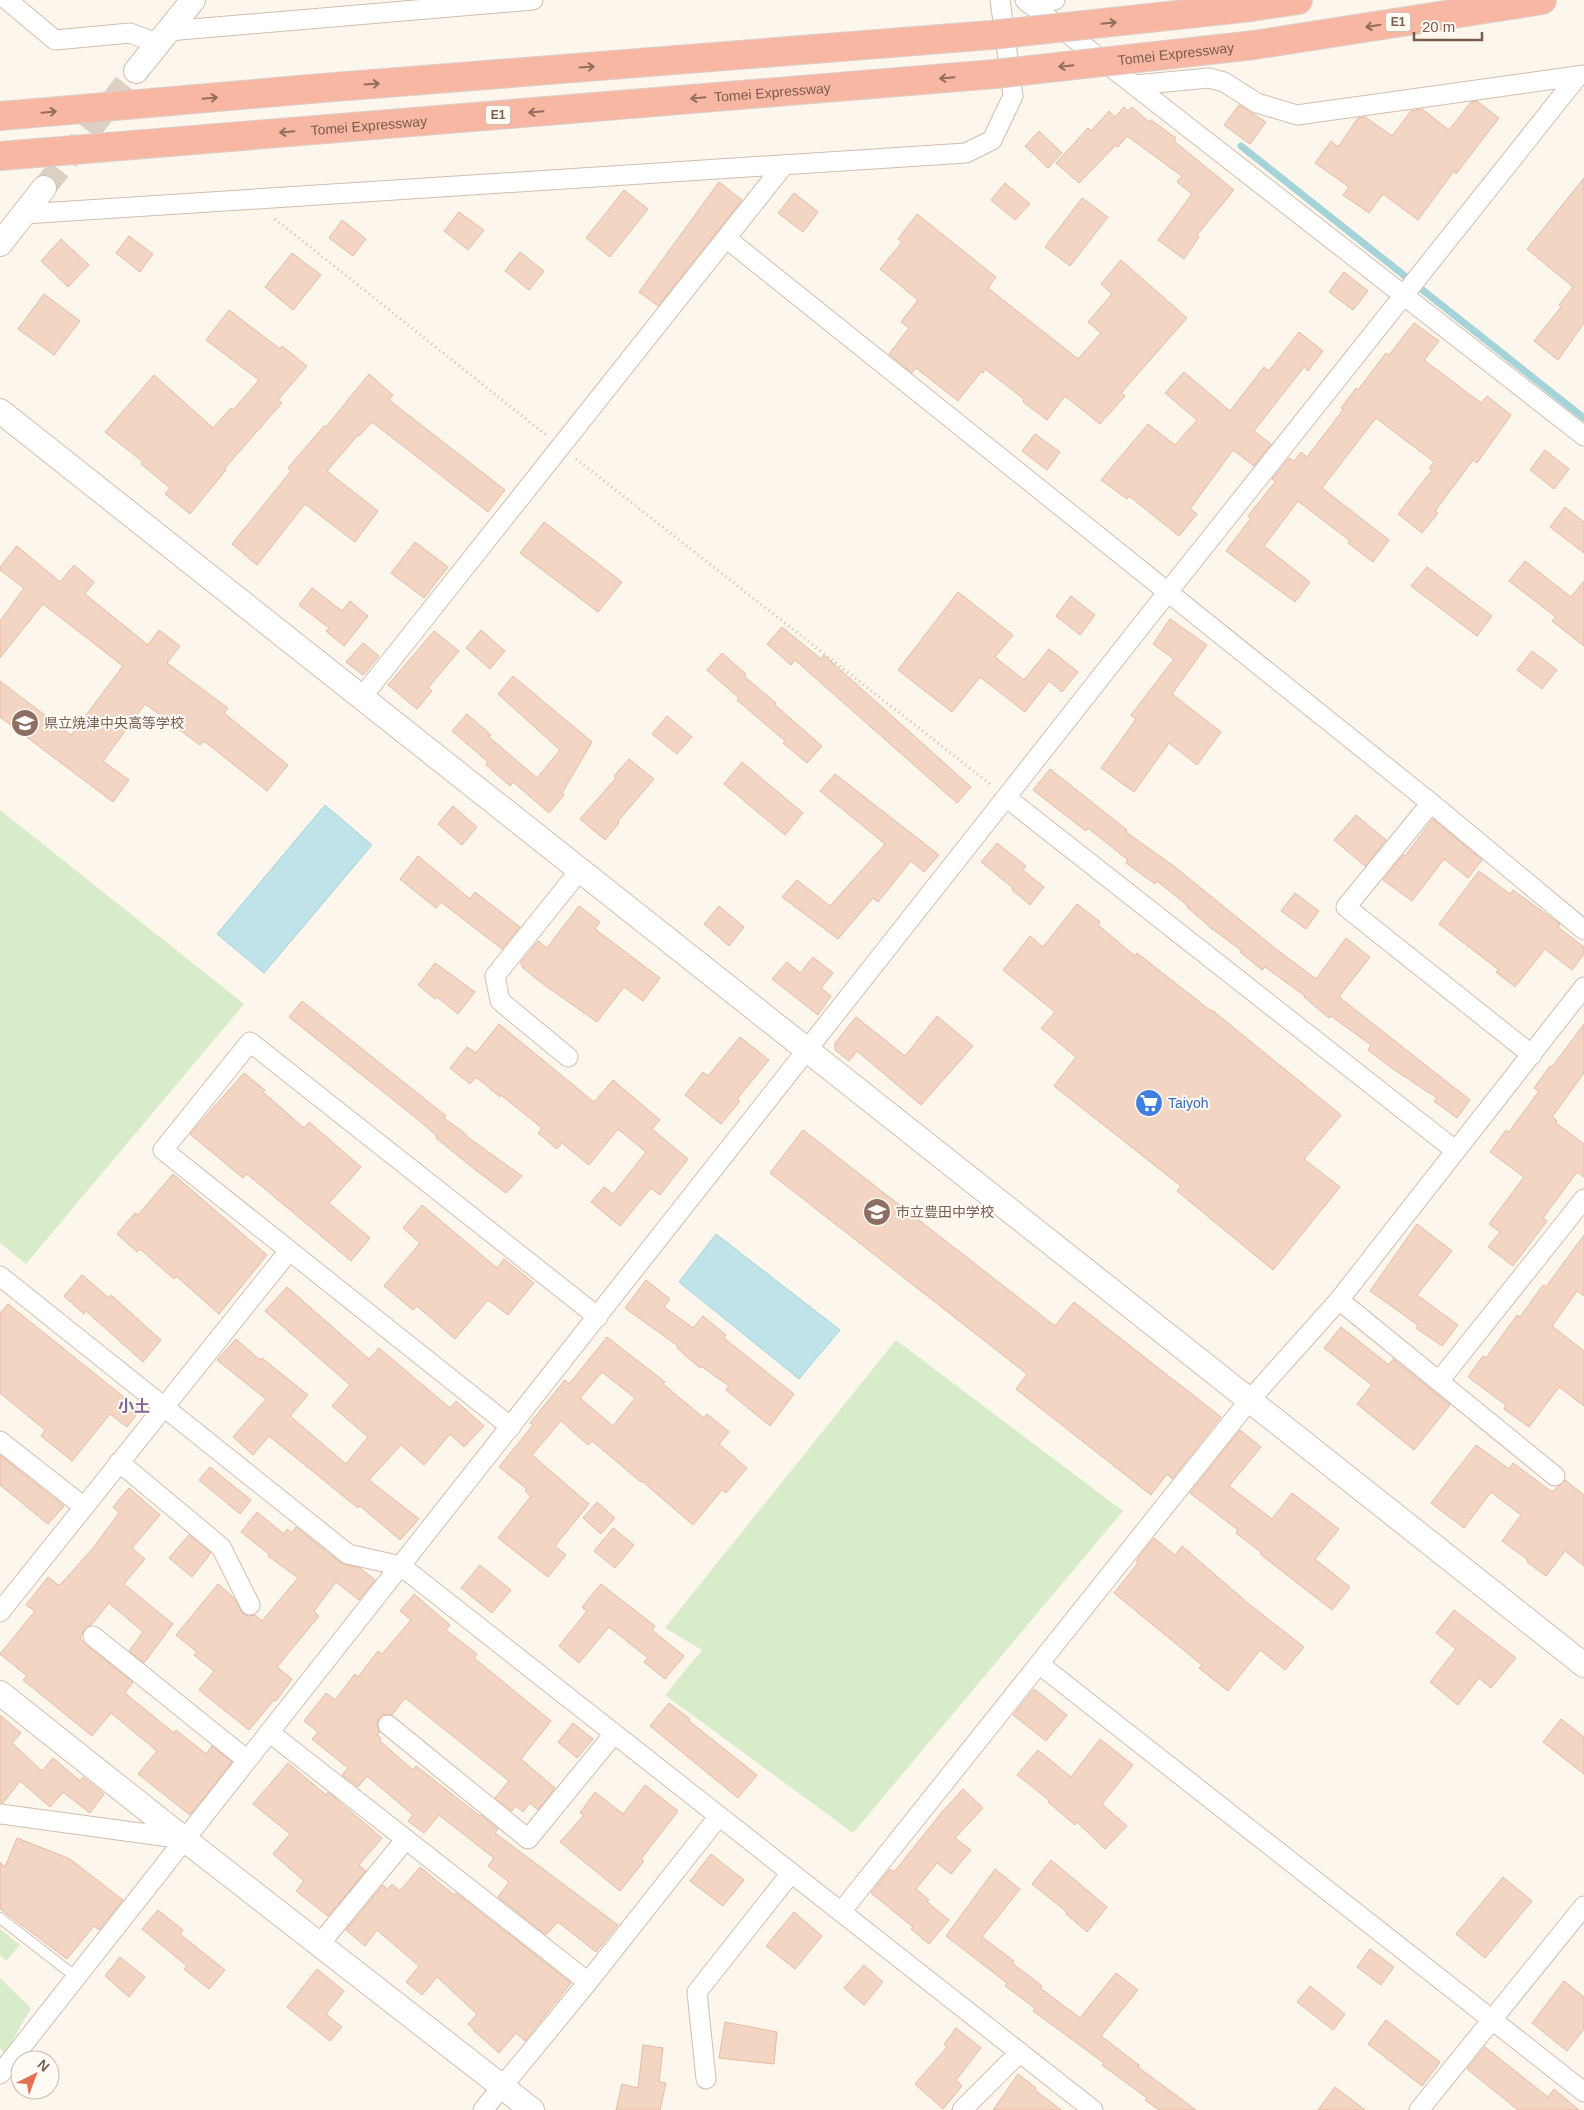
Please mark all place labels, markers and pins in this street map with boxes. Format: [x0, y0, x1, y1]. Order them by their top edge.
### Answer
school or university icon: 県立焼津中央高等学校 [10, 708, 40, 738]
place label: 県立焼津中央高等学校 [44, 715, 184, 731]
supermarket icon: Taiyoh [1134, 1088, 1164, 1118]
place label: Taiyoh [1168, 1095, 1208, 1111]
school or university icon: 市立豊田中学校 [862, 1197, 892, 1227]
place label: 市立豊田中学校 [896, 1204, 994, 1220]

